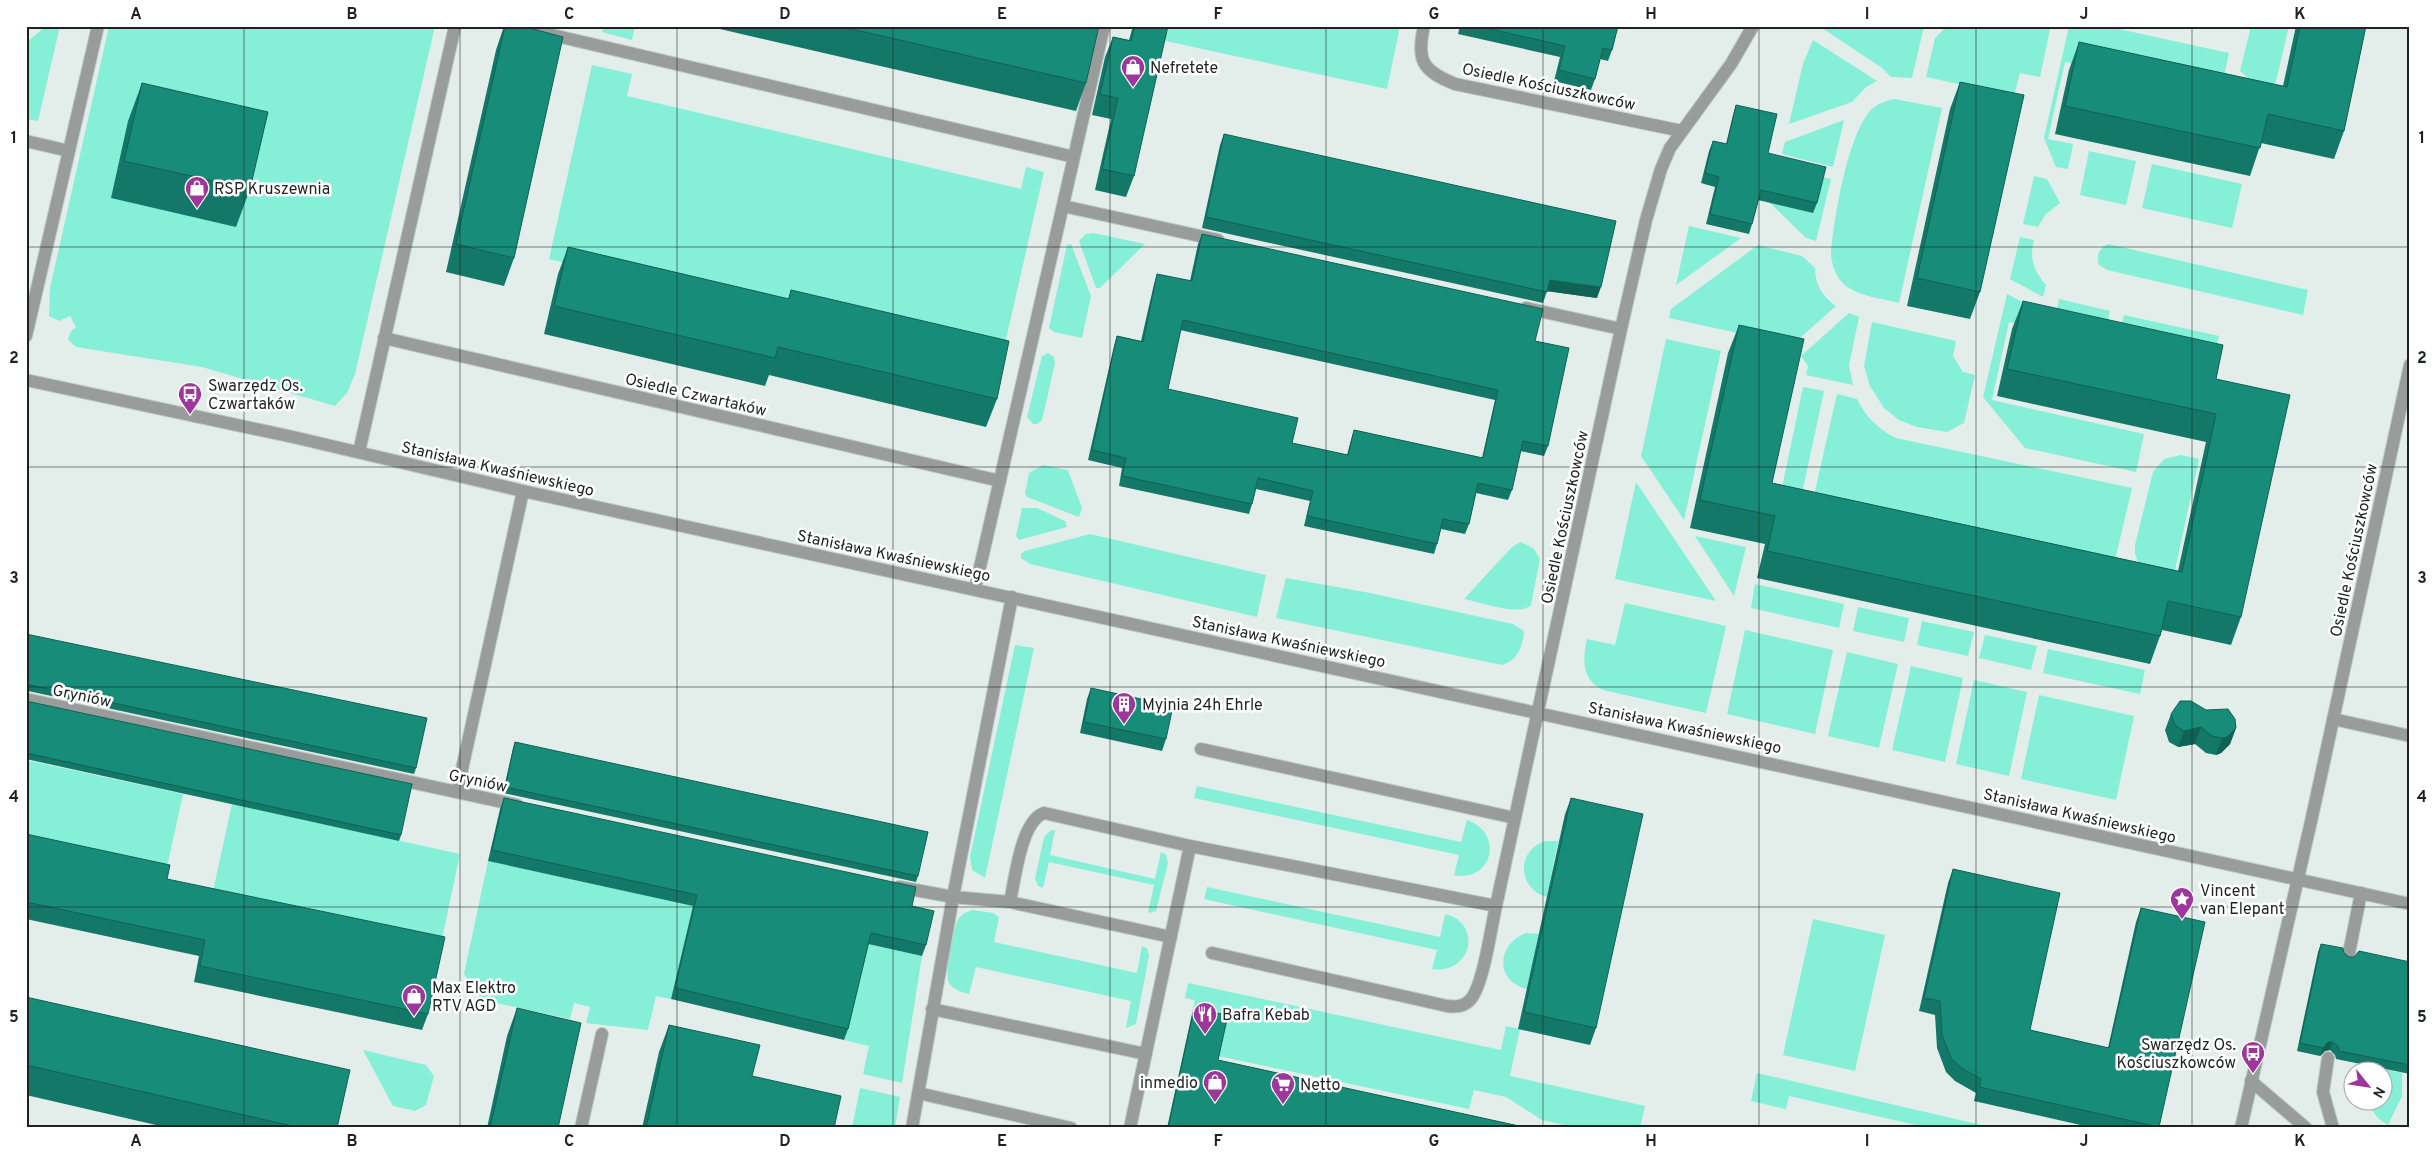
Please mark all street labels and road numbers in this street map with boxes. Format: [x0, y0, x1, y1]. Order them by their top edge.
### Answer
street label: Osiedle Kościuszkowców [1460, 60, 1637, 116]
street label: Osiedle Czwartaków [623, 370, 768, 422]
street label: Osiedle Kościuszkowców [1538, 429, 1594, 606]
street label: Stanisława Kwaśniewskiego [399, 438, 596, 502]
street label: Osiedle Kościuszkowców [2327, 462, 2383, 639]
street label: Stanisława Kwaśniewskiego [795, 527, 992, 587]
street label: Stanisława Kwaśniewskiego [1190, 613, 1387, 673]
street label: Gryniów [50, 681, 113, 713]
street label: Stanisława Kwaśniewskiego [1586, 699, 1783, 759]
street label: Gryniów [446, 766, 509, 798]
street label: Stanisława Kwaśniewskiego [1981, 785, 2178, 849]

